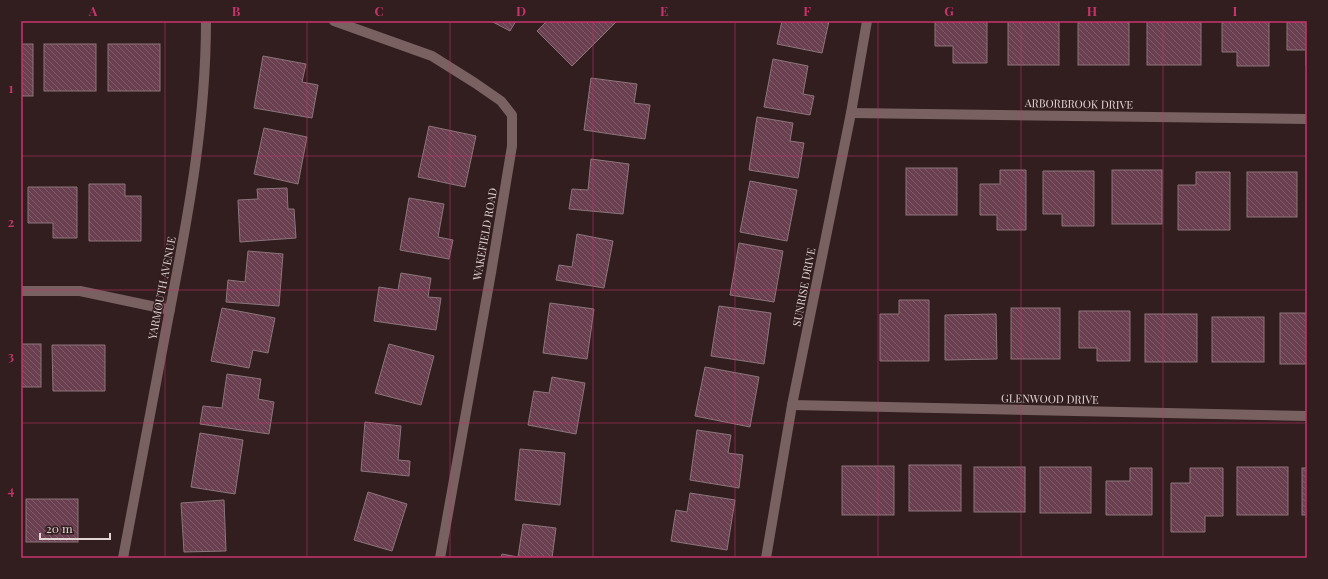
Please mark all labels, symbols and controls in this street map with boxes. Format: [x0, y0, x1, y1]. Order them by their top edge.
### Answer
text: A [88, 2, 98, 19]
text: B [232, 2, 241, 19]
text: C [374, 2, 384, 19]
text: D [516, 2, 526, 19]
text: E [660, 2, 668, 19]
text: F [803, 2, 811, 19]
text: G [944, 2, 954, 19]
text: H [1087, 2, 1097, 19]
text: I [1233, 2, 1238, 19]
text: 1 [9, 79, 14, 96]
street label: ARBORBROOK DRIVE [1024, 95, 1134, 112]
street label: WAKEFIELD ROAD [469, 187, 500, 282]
text: 2 [8, 213, 15, 230]
street label: YARMOUTH AVENUE [144, 235, 179, 342]
street label: SUNRISE DRIVE [789, 246, 819, 328]
text: 3 [8, 347, 14, 364]
street label: GLENWOOD DRIVE [1001, 390, 1099, 407]
text: 4 [8, 481, 15, 498]
scale bar [40, 515, 110, 541]
text: 20 m [46, 520, 73, 536]

